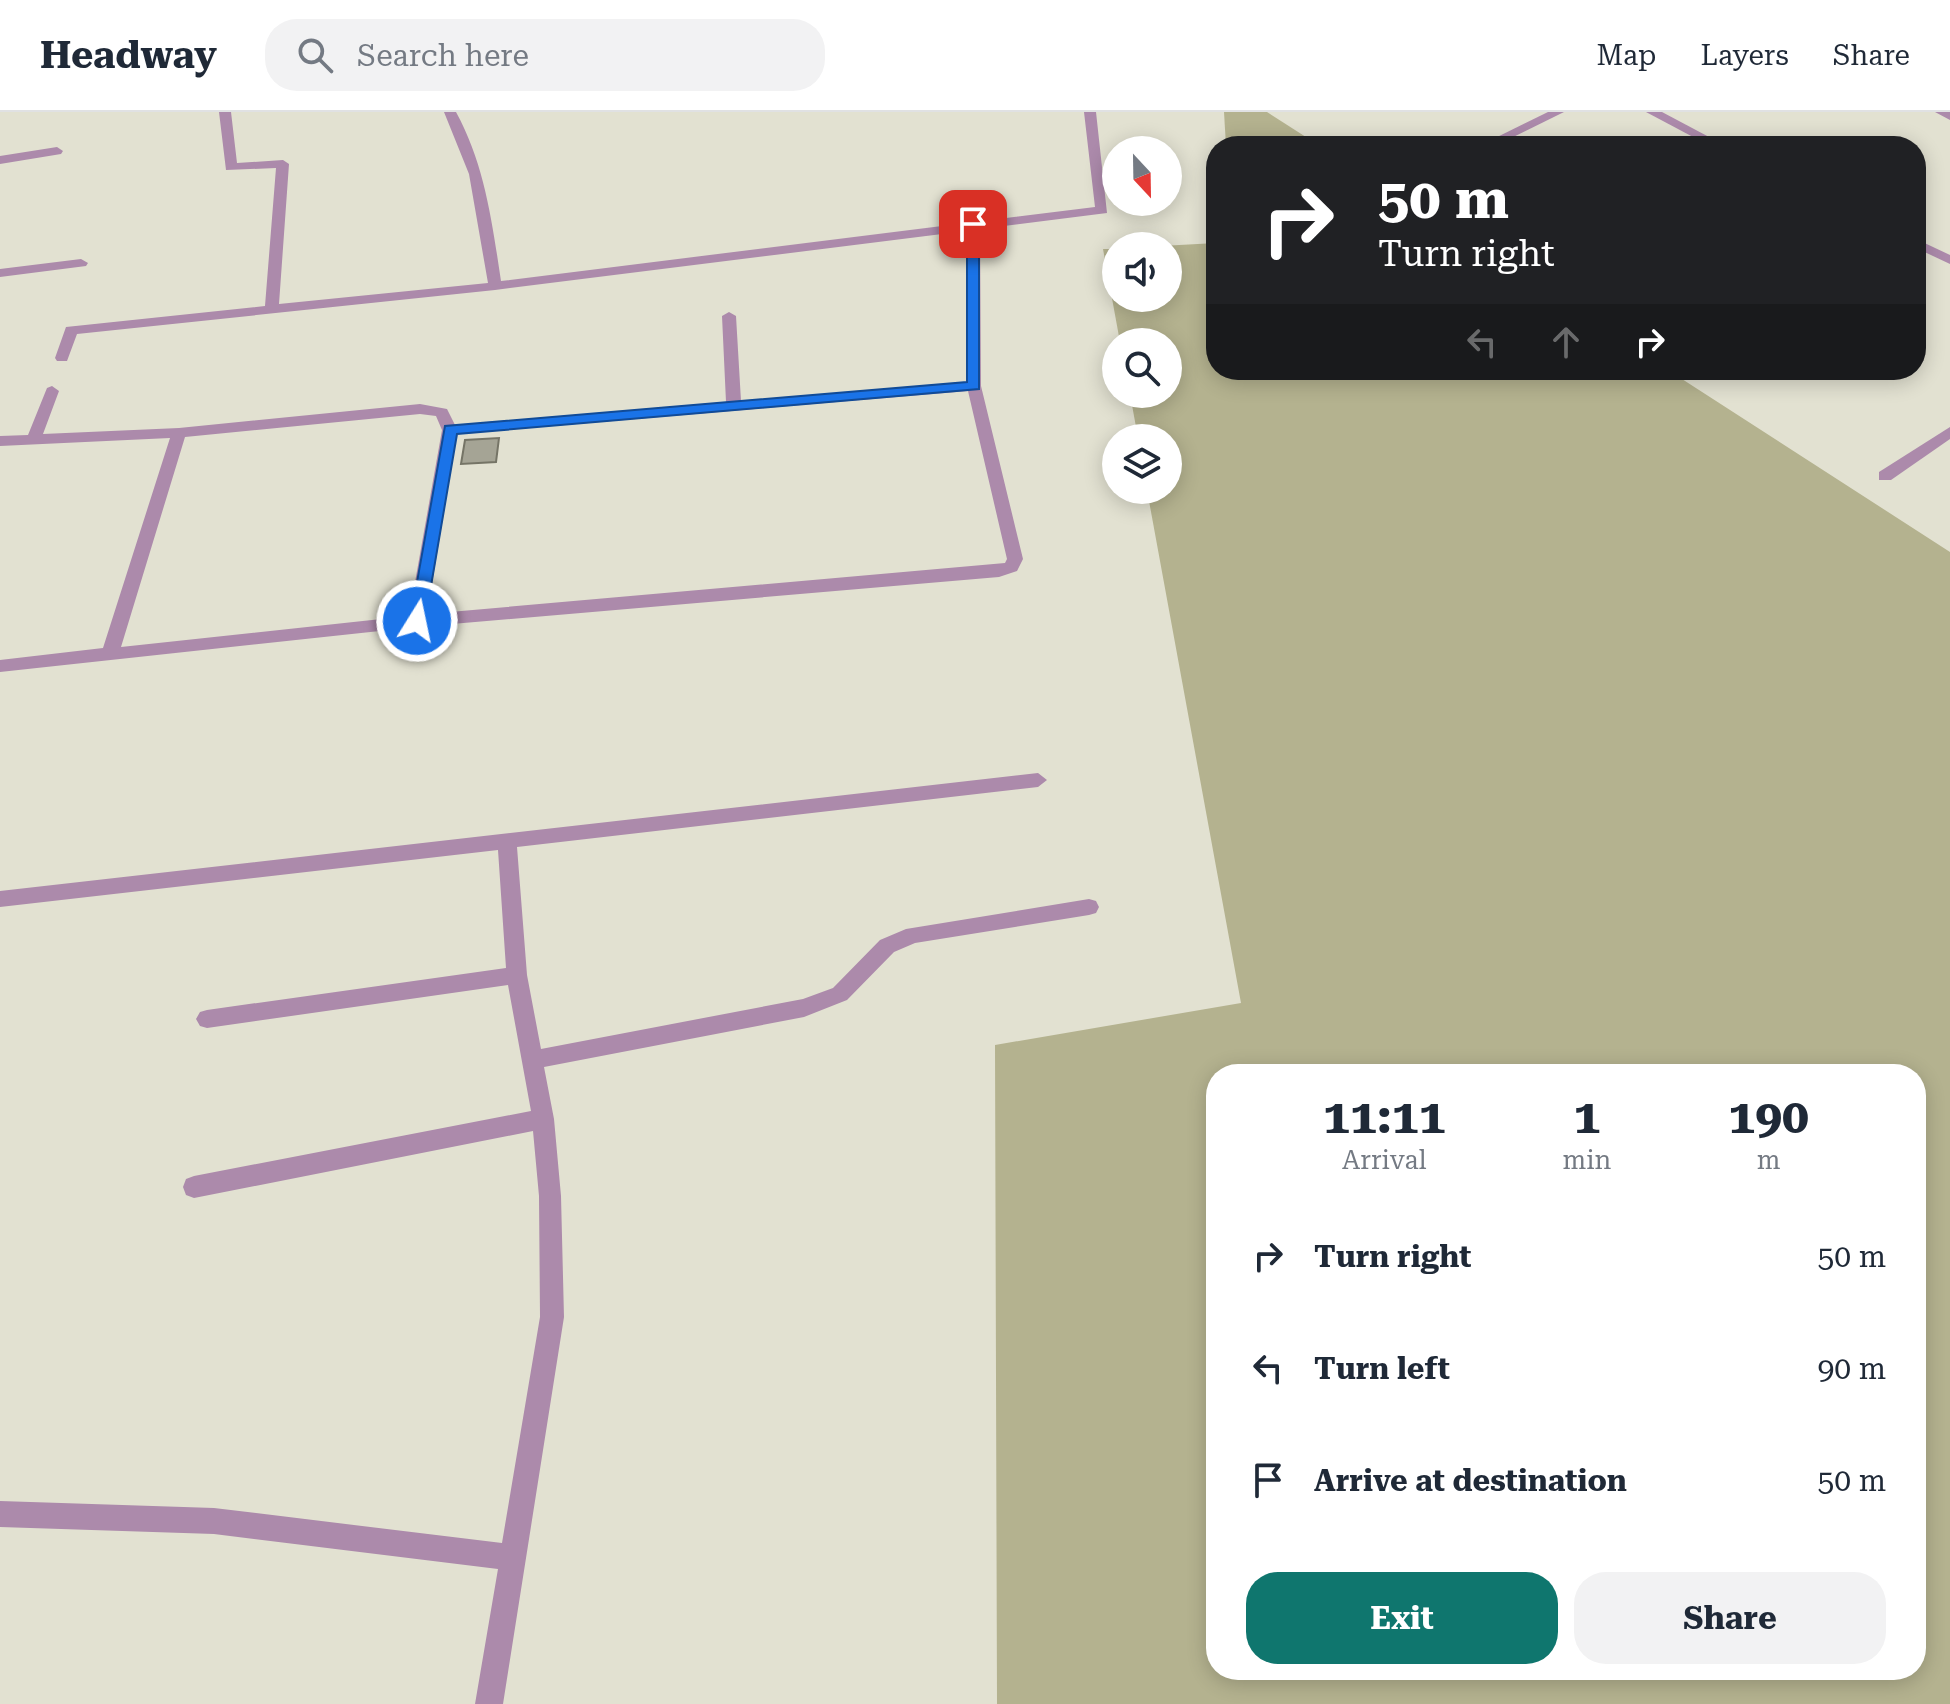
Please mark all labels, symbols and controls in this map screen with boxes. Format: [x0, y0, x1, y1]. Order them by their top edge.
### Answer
search box [265, 19, 825, 91]
text: Headway [40, 33, 217, 77]
icon: search [293, 33, 337, 77]
text: Search here [357, 38, 529, 73]
text: Map [1597, 39, 1656, 72]
text: Layers [1700, 39, 1789, 72]
text: Share [1833, 39, 1910, 72]
north arrow [1102, 136, 1182, 216]
map controls [1102, 136, 1182, 504]
text: 50 m [1378, 166, 1509, 232]
icon: right [1246, 168, 1350, 272]
pin [939, 190, 1007, 258]
icon: arrive [951, 202, 995, 246]
button: sound [1102, 232, 1182, 312]
text: Turn right [1378, 233, 1555, 275]
icon: left [1460, 320, 1504, 364]
icon: ahead [1544, 320, 1588, 364]
icon: right [1628, 320, 1672, 364]
button: search [1102, 328, 1182, 408]
button: layers [1102, 424, 1182, 504]
position arrow [375, 579, 459, 663]
text: 11:11 [1323, 1089, 1446, 1145]
text: 1 [1573, 1089, 1600, 1145]
text: 190 [1728, 1089, 1809, 1145]
text: Arrival [1342, 1145, 1427, 1175]
text: min [1563, 1145, 1611, 1175]
text: m [1757, 1145, 1781, 1175]
icon: right [1246, 1234, 1290, 1278]
text: Turn right [1314, 1239, 1471, 1274]
text: 50 m [1817, 1239, 1886, 1274]
icon: left [1246, 1346, 1290, 1390]
text: Turn left [1314, 1351, 1450, 1386]
text: 90 m [1817, 1351, 1886, 1386]
icon: arrive [1246, 1458, 1290, 1502]
text: Arrive at destination [1314, 1463, 1627, 1498]
text: 50 m [1817, 1463, 1886, 1498]
button: Exit [1246, 1572, 1558, 1664]
button: Share [1574, 1572, 1886, 1664]

